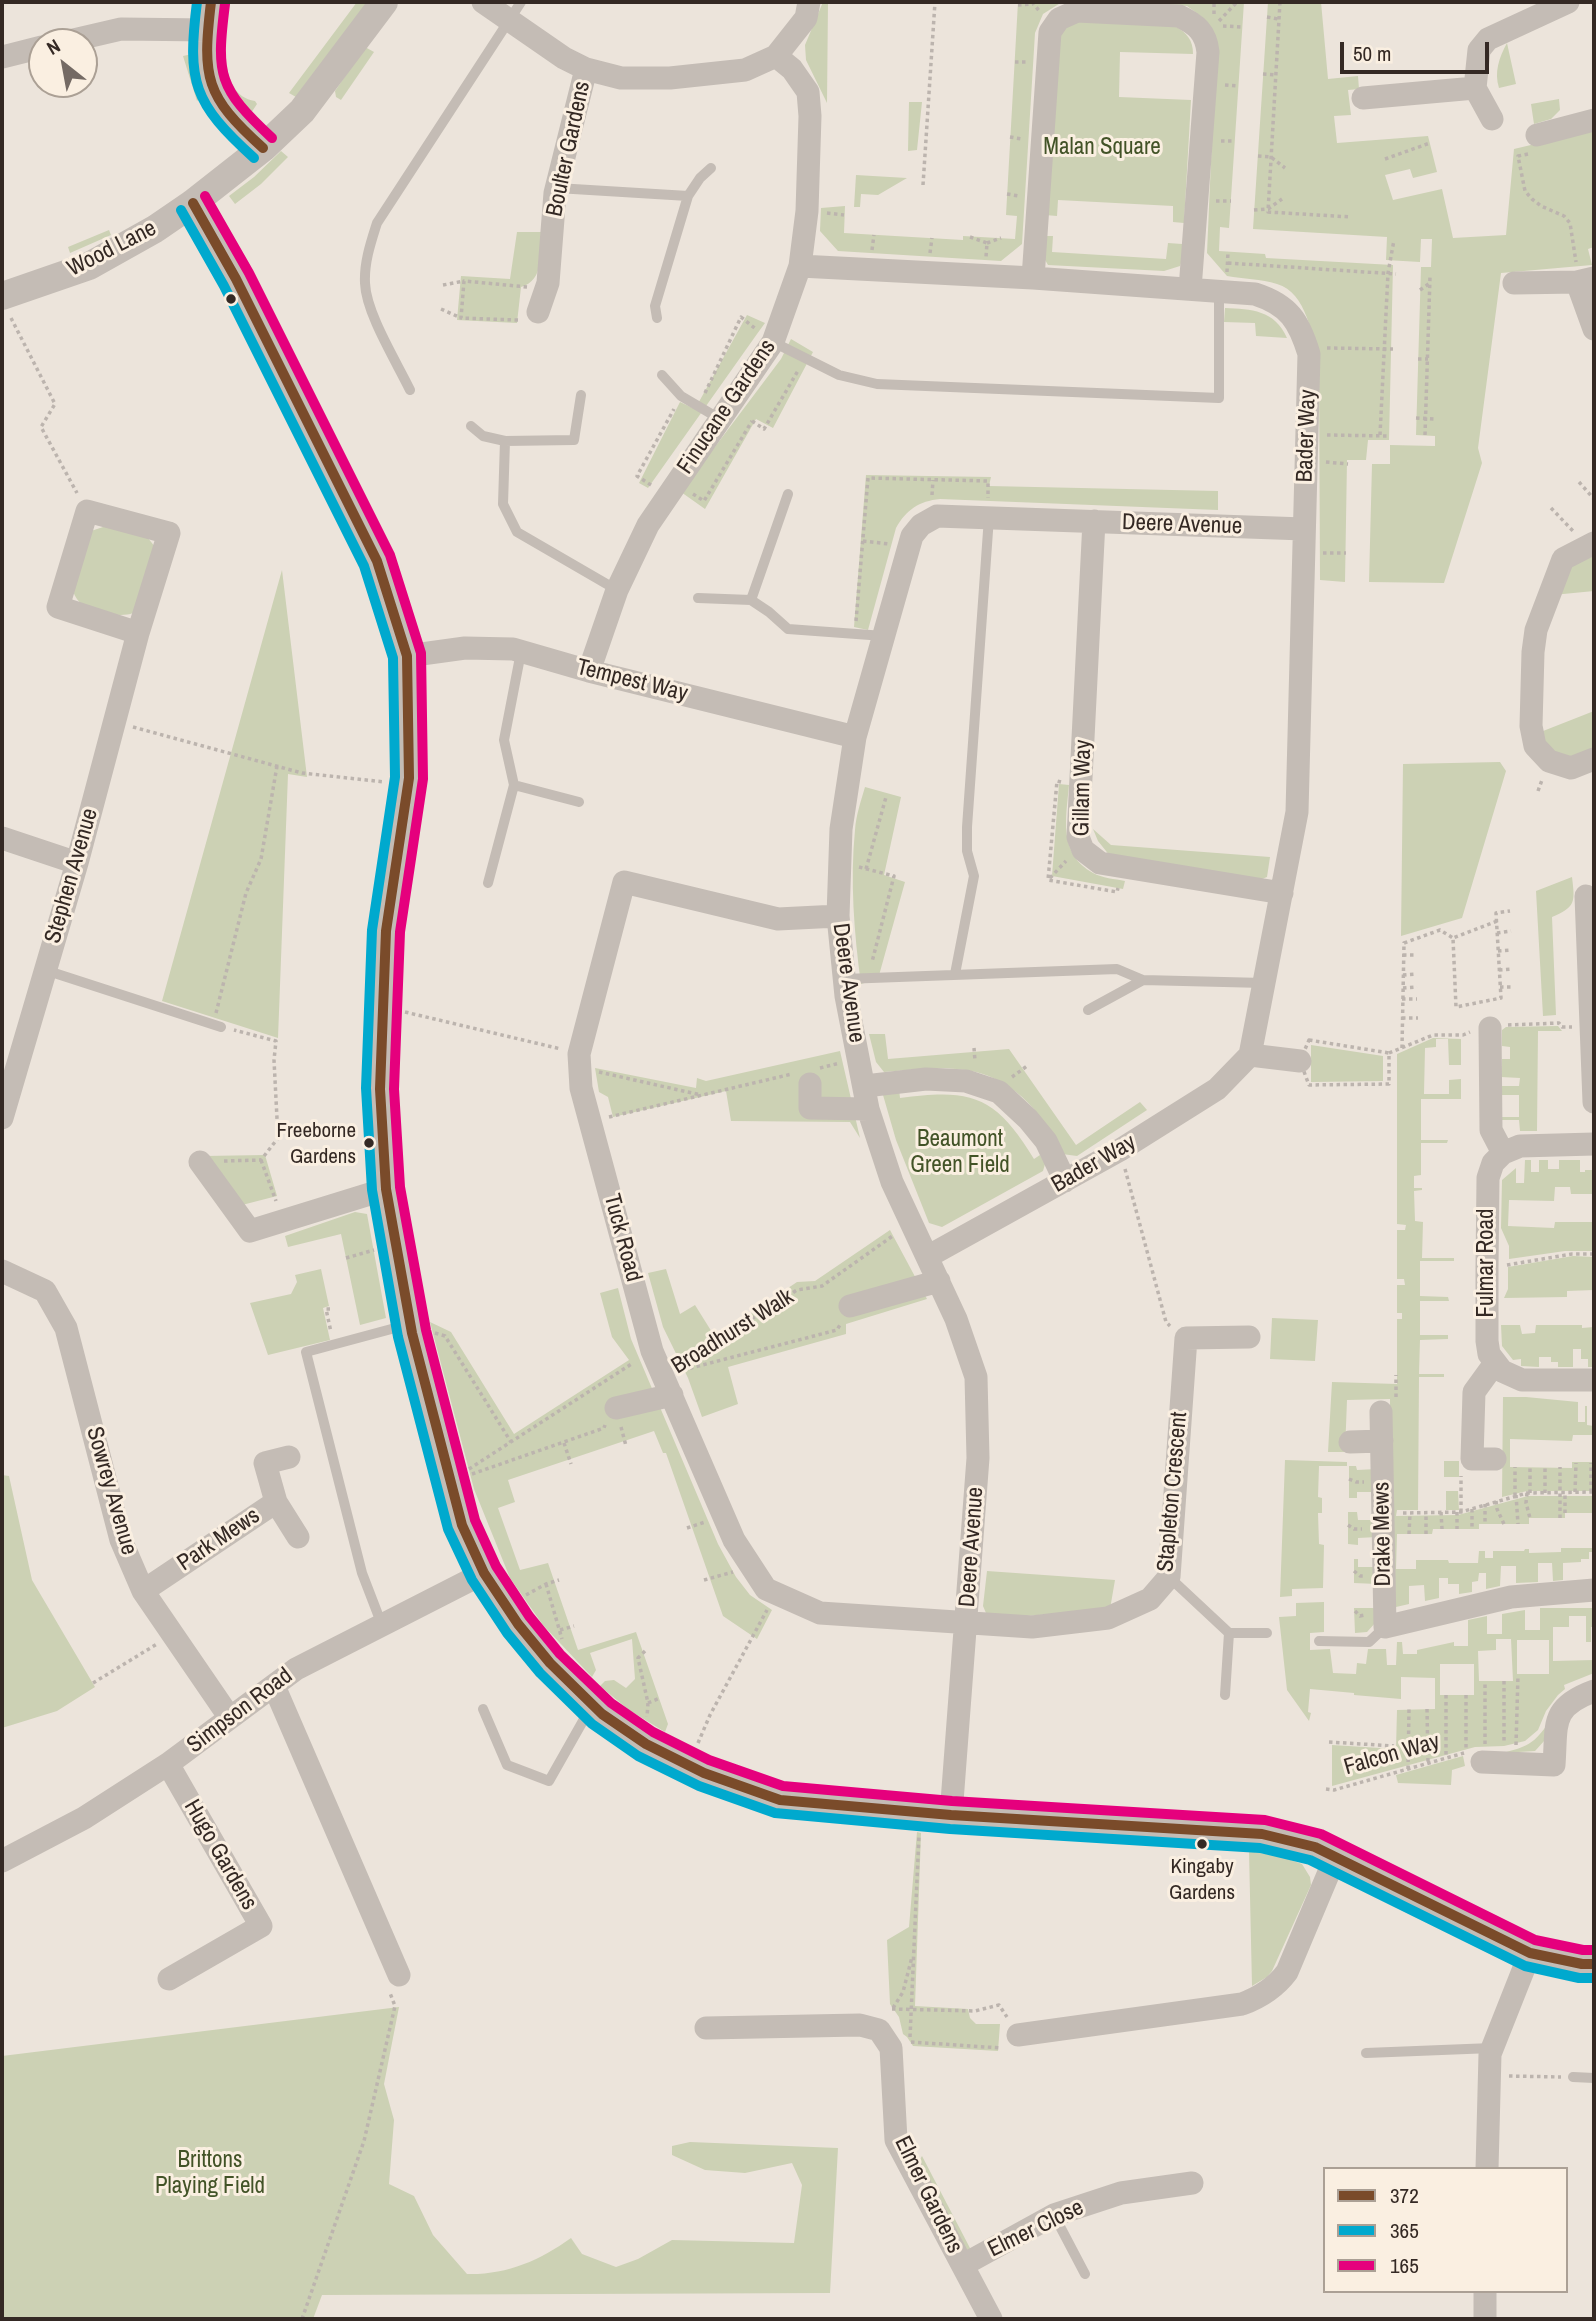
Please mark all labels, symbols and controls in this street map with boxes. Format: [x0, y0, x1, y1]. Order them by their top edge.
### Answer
north arrow [28, 28, 98, 98]
scale bar [1344, 28, 1493, 72]
text: N [42, 33, 65, 61]
text: 50 m [1353, 39, 1391, 68]
street label: Boulter Gardens [541, 79, 597, 219]
park label: Malan Square [1043, 134, 1161, 162]
street label: Wood Lane [63, 215, 161, 283]
unlabelled marker [224, 292, 238, 306]
street label: Finucane Gardens [672, 335, 782, 479]
street label: Bader Way [1292, 389, 1322, 483]
street label: Deere Avenue [1121, 509, 1243, 541]
street label: Tempest Way [574, 654, 690, 708]
street label: Gillam Way [1068, 739, 1098, 837]
street label: Stephen Avenue [40, 805, 104, 947]
street label: Deere Avenue [826, 922, 870, 1044]
place label: Freeborne Gardens [277, 1118, 356, 1168]
park label: Beaumont Green Field [910, 1126, 1010, 1180]
street label: Bader Way [1047, 1129, 1141, 1199]
marker: Freeborne Gardens [362, 1136, 376, 1150]
street label: Tuck Road [597, 1191, 647, 1285]
street label: Fulmar Road [1473, 1209, 1501, 1317]
street label: Broadhurst Walk [667, 1284, 799, 1380]
street label: Stapleton Crescent [1152, 1411, 1194, 1573]
street label: Sowrey Avenue [80, 1424, 142, 1558]
street label: Drake Mews [1368, 1481, 1398, 1587]
street label: Deere Avenue [954, 1486, 990, 1608]
street label: Park Mews [173, 1502, 265, 1578]
street label: Simpson Road [182, 1662, 298, 1760]
street label: Falcon Way [1341, 1728, 1443, 1782]
street label: Hugo Gardens [177, 1795, 263, 1915]
marker: Kingaby Gardens [1195, 1837, 1209, 1851]
place label: Kingaby Gardens [1169, 1854, 1235, 1904]
street label: Elmer Gardens [888, 2132, 968, 2258]
park label: Brittons Playing Field [155, 2147, 265, 2201]
legend [1323, 2167, 1568, 2293]
text: 372 [1390, 2181, 1419, 2210]
street label: Elmer Close [984, 2194, 1088, 2264]
text: 365 [1390, 2216, 1419, 2245]
text: 165 [1390, 2251, 1419, 2280]

